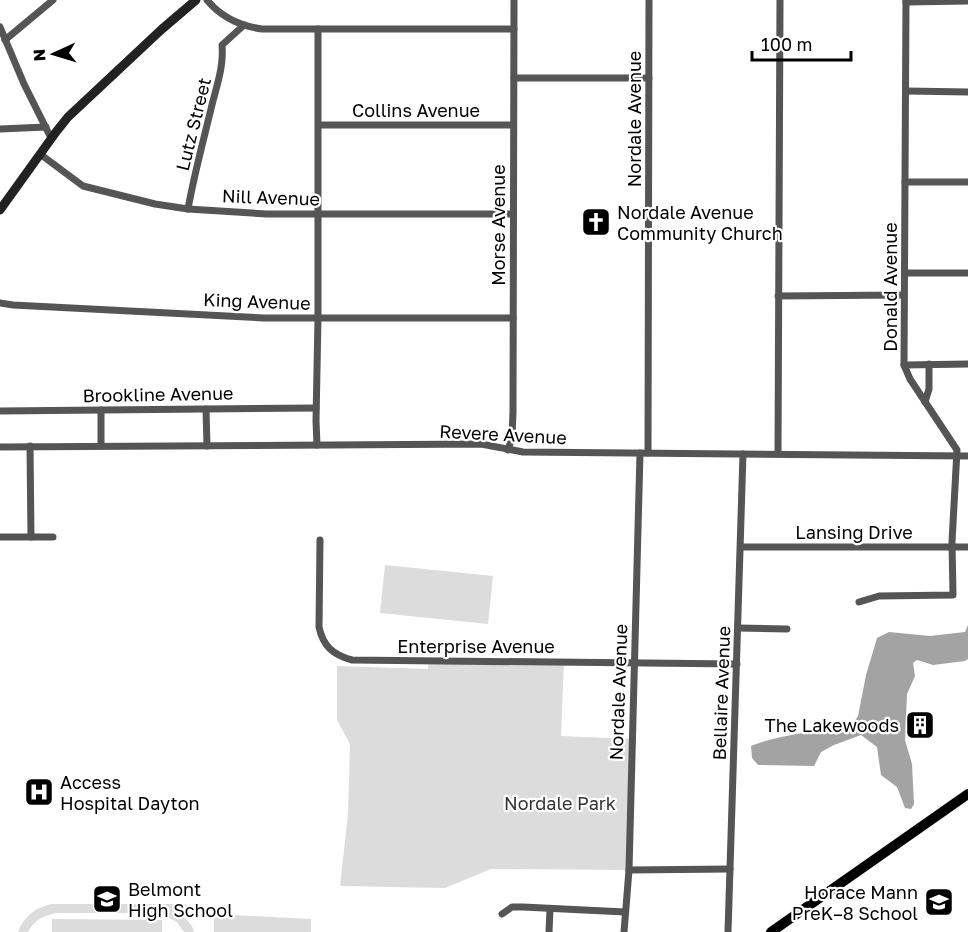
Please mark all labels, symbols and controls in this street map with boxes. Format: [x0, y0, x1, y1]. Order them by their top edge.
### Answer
north arrow [24, 24, 84, 84]
scale bar [752, 24, 851, 62]
text: 100 m [761, 33, 812, 55]
text: N [29, 48, 49, 62]
street label: Nordale Avenue [623, 51, 645, 187]
street label: Lutz Street [171, 75, 215, 173]
street label: Collins Avenue [352, 99, 480, 121]
street label: Morse Avenue [487, 164, 509, 286]
street label: Nill Avenue [222, 184, 320, 210]
place label: Nordale Avenue Community Church [617, 201, 783, 244]
church icon: Nordale Avenue Community Church [580, 206, 612, 238]
street label: Donald Avenue [879, 222, 901, 352]
street label: King Avenue [203, 288, 311, 314]
street label: Brookline Avenue [82, 382, 234, 406]
street label: Revere Avenue [439, 420, 567, 448]
street label: Lansing Drive [795, 521, 913, 543]
street label: Nordale Avenue [605, 623, 631, 761]
street label: Bellaire Avenue [708, 625, 734, 761]
street label: Enterprise Avenue [397, 635, 555, 657]
building icon: The Lakewoods [904, 709, 936, 741]
place label: The Lakewoods [765, 714, 899, 736]
place label: Access Hospital Dayton [60, 771, 200, 814]
hospital icon: Access Hospital Dayton [23, 776, 55, 808]
park label: Nordale Park [504, 792, 616, 814]
place label: Belmont High School [128, 878, 233, 921]
place label: Horace Mann PreK–8 School [792, 881, 918, 924]
school or university icon: Belmont High School [91, 883, 123, 915]
school or university icon: Horace Mann PreK–8 School [923, 886, 955, 918]

